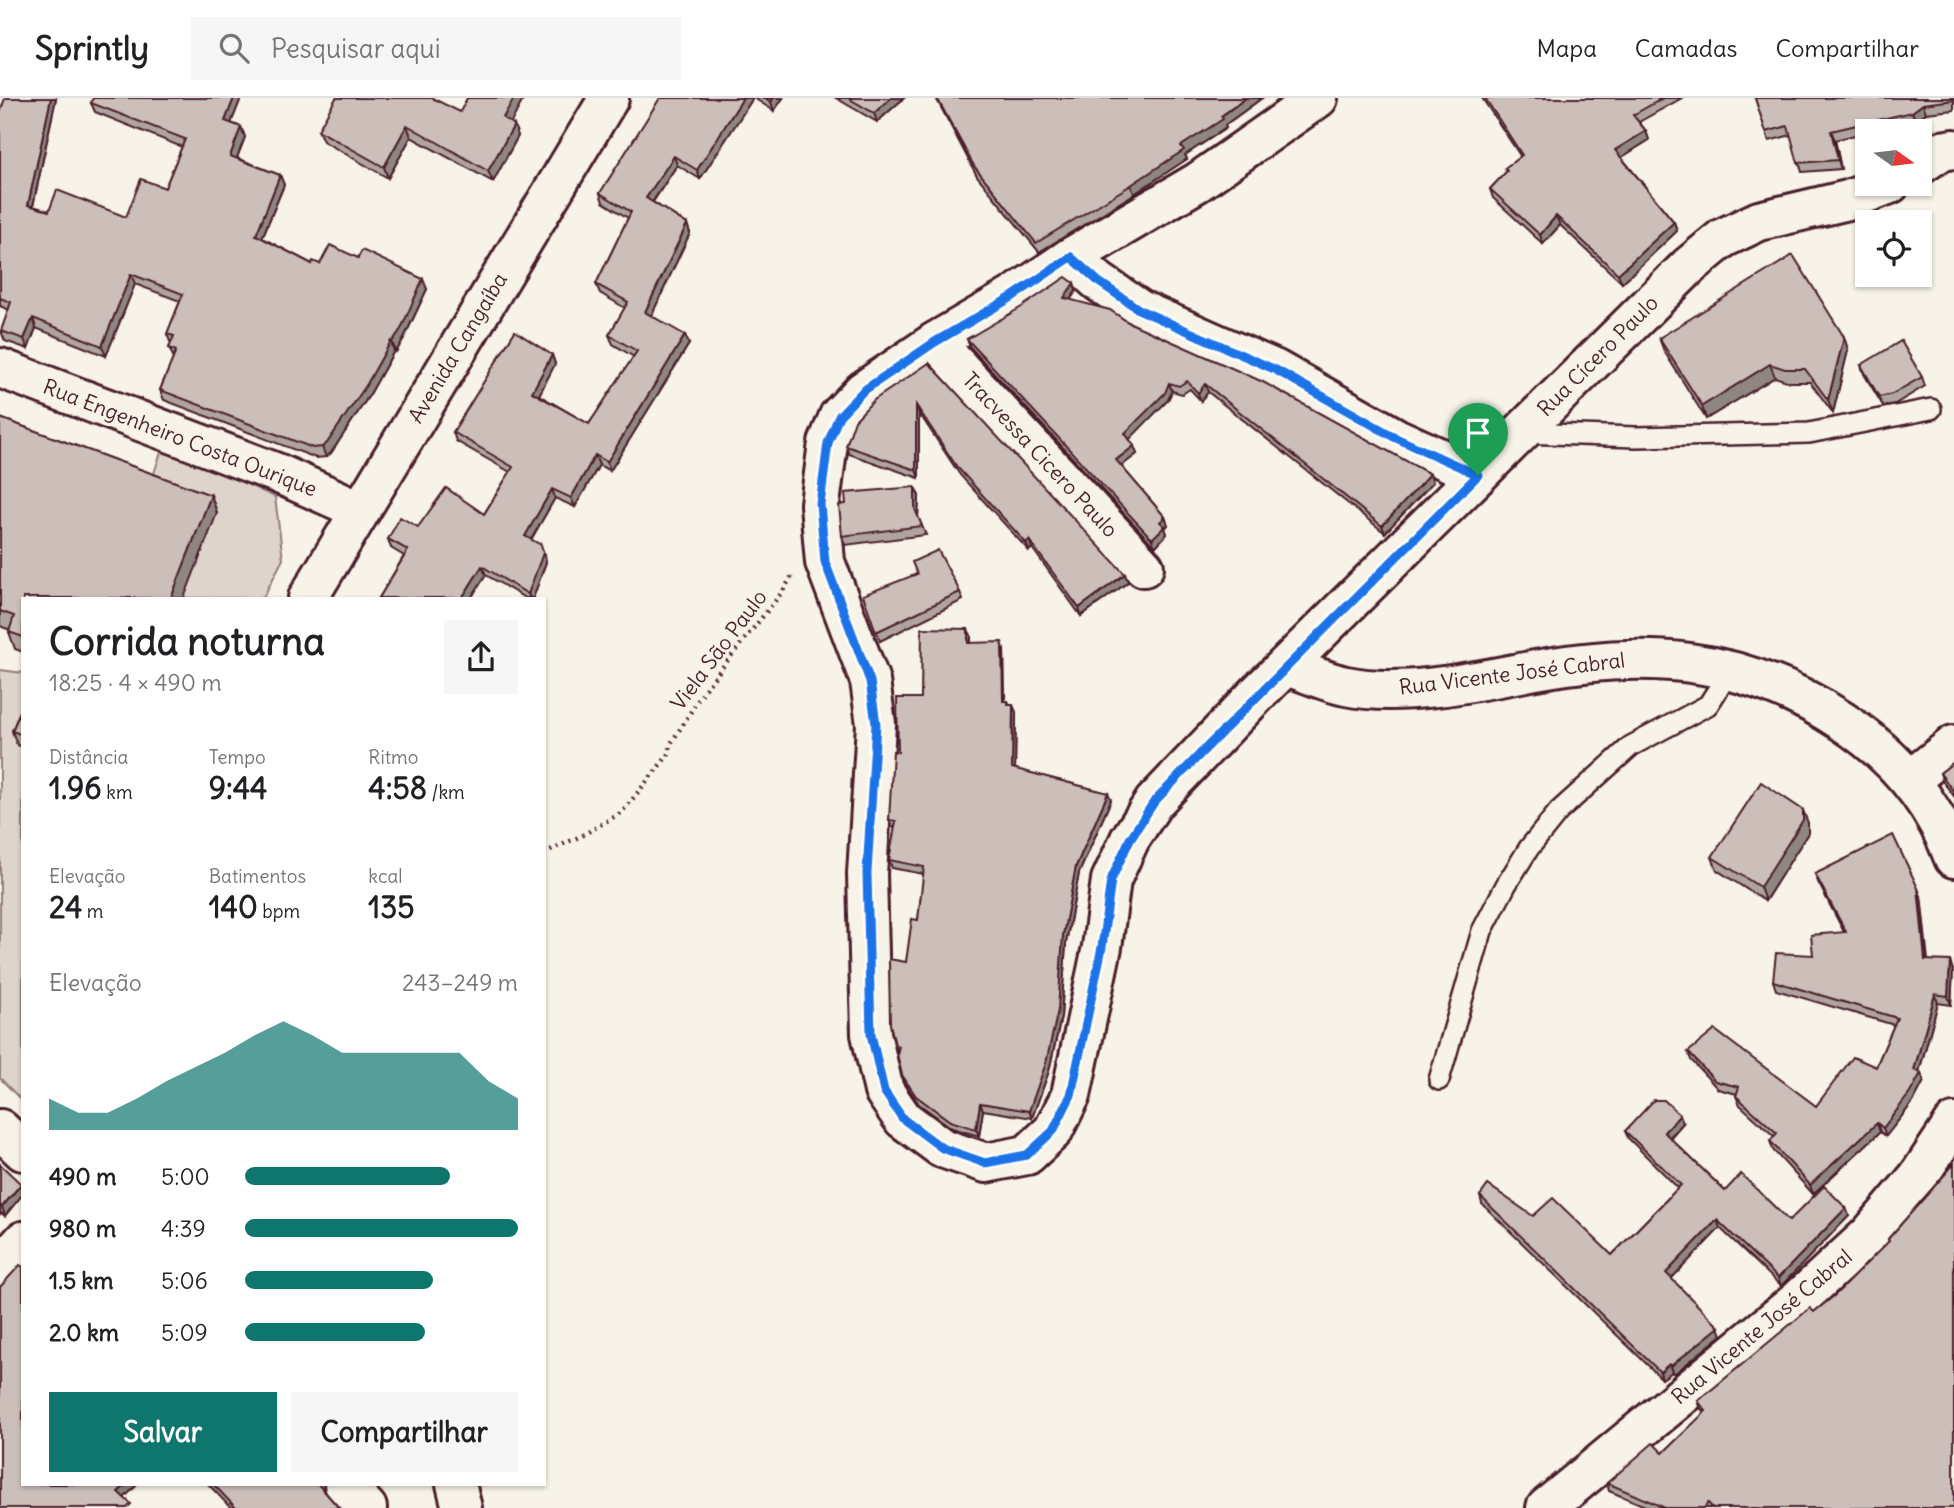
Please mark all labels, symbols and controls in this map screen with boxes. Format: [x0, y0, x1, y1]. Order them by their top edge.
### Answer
search box [191, 17, 681, 80]
text: Sprintly [35, 27, 149, 69]
icon: search [215, 29, 253, 67]
text: Pesquisar aqui [271, 32, 441, 65]
text: Mapa [1536, 33, 1597, 63]
text: Camadas [1635, 33, 1738, 63]
text: Compartilhar [1776, 33, 1919, 63]
north arrow [1855, 119, 1932, 196]
map controls [1855, 119, 1932, 287]
button: locate [1855, 210, 1932, 287]
street label: Avenida Cangaíba [402, 268, 513, 428]
street label: Rua Cícero Paulo [1531, 289, 1664, 422]
street label: Tracvessa Cicero Paulo [957, 366, 1124, 543]
street label: Rua Engenheiro Costa Ourique [39, 373, 321, 502]
pin [1448, 403, 1508, 475]
icon: arrive [1459, 414, 1497, 452]
street label: Viela São Paulo [664, 584, 773, 715]
text: Corrida noturna [49, 618, 325, 665]
button: share [444, 620, 518, 694]
street label: Rua Vicente José Cabral [1397, 646, 1627, 701]
text: 18:25 · 4 × 490 m [49, 668, 222, 697]
text: Distância [49, 745, 128, 769]
text: Tempo [209, 745, 266, 769]
text: Ritmo [368, 745, 418, 769]
text: 1.96 [49, 769, 102, 807]
text: 9:44 [209, 769, 267, 807]
text: 4:58 [368, 769, 427, 807]
text: km [102, 780, 133, 804]
text: /km [427, 780, 465, 804]
text: Elevação [49, 864, 126, 888]
text: Batimentos [209, 864, 306, 888]
text: kcal [368, 864, 403, 888]
text: 24 [49, 888, 82, 926]
text: 140 [209, 888, 258, 926]
text: 135 [368, 888, 415, 926]
text: m [82, 899, 104, 923]
text: bpm [258, 899, 300, 923]
text: Elevação [49, 968, 142, 997]
text: 243–249 m [402, 968, 518, 997]
text: 490 m [49, 1162, 116, 1191]
text: 5:00 [161, 1162, 210, 1191]
text: 980 m [49, 1214, 116, 1243]
text: 4:39 [161, 1214, 206, 1243]
street label: Rua Vicente José Cabral [1666, 1243, 1858, 1410]
text: 1.5 km [49, 1266, 114, 1295]
text: 5:06 [161, 1266, 208, 1295]
text: 2.0 km [49, 1318, 119, 1347]
text: 5:09 [161, 1318, 208, 1347]
button: Salvar [49, 1392, 277, 1472]
button: Compartilhar [291, 1392, 518, 1472]

